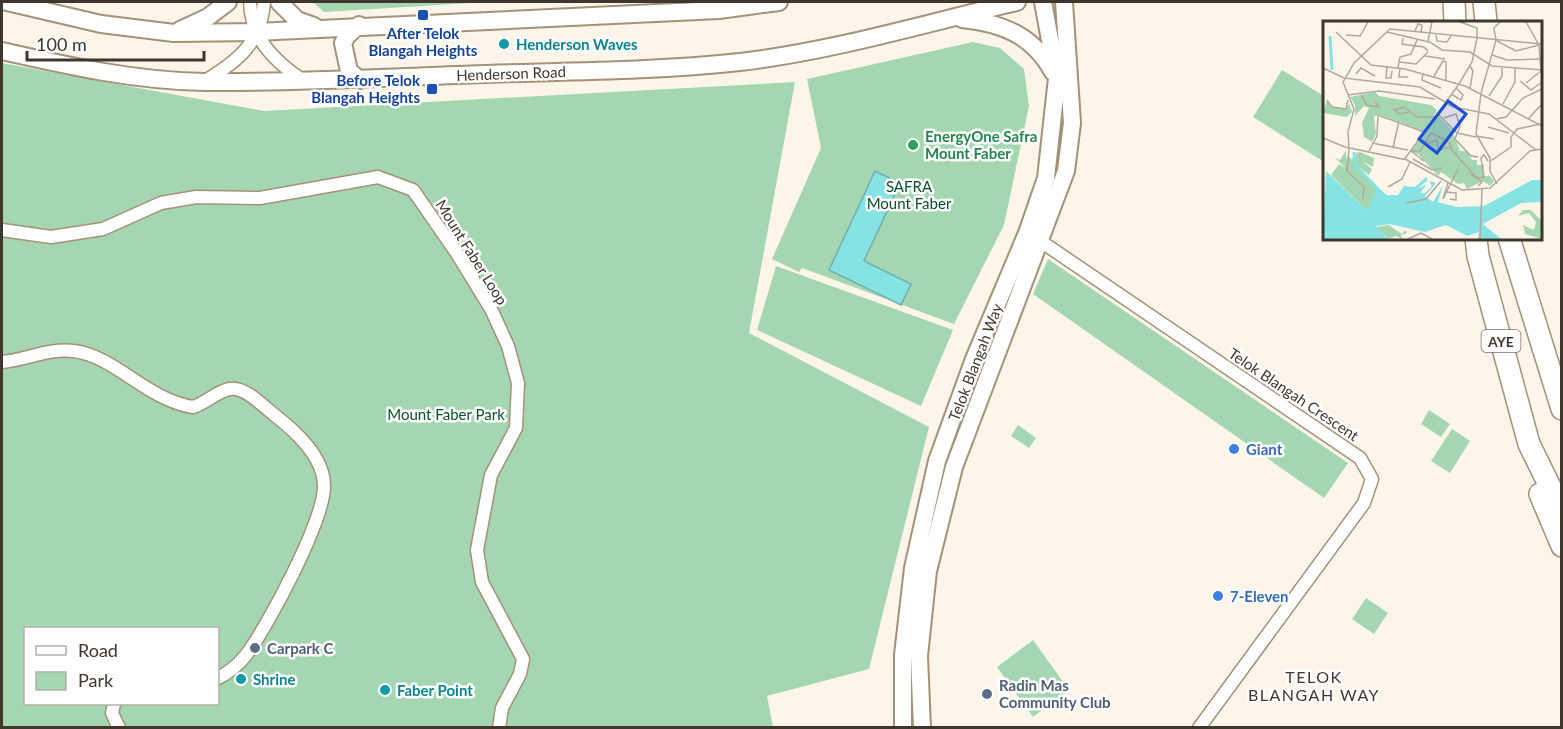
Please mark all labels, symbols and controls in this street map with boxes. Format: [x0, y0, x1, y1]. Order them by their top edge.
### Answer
marker: After Telok Blangah Heights [416, 8, 430, 22]
inset map [1323, 21, 1542, 240]
scale bar [27, 24, 204, 62]
place label: After Telok Blangah Heights [369, 24, 478, 59]
text: 100 m [36, 33, 87, 55]
place label: Henderson Waves [516, 35, 638, 53]
marker: Henderson Waves [497, 37, 511, 51]
street label: Henderson Road [456, 62, 566, 84]
place label: Before Telok Blangah Heights [311, 71, 421, 106]
marker: Before Telok Blangah Heights [425, 82, 439, 96]
place label: EnergyOne Safra Mount Faber [925, 127, 1037, 162]
marker: EnergyOne Safra Mount Faber [906, 138, 920, 152]
park label: SAFRA Mount Faber [867, 177, 952, 212]
street label: Mount Faber Loop [432, 196, 512, 308]
street label: Telok Blangah Way [944, 300, 1006, 423]
road number: AYE [1482, 330, 1520, 352]
street label: Telok Blangah Crescent [1226, 344, 1363, 445]
park label: Mount Faber Park [387, 405, 505, 423]
place label: Giant [1246, 440, 1283, 458]
marker: Giant [1227, 442, 1241, 456]
place label: 7-Eleven [1230, 587, 1289, 605]
marker: 7-Eleven [1211, 589, 1225, 603]
legend [24, 627, 219, 705]
text: Road [78, 639, 118, 661]
place label: Carpark C [267, 639, 334, 657]
marker: Carpark C [248, 641, 262, 655]
district label: TELOK BLANGAH WAY [1248, 667, 1380, 704]
text: Park [78, 669, 114, 691]
place label: Shrine [253, 670, 295, 688]
marker: Shrine [234, 672, 248, 686]
place label: Radin Mas Community Club [999, 676, 1111, 711]
place label: Faber Point [397, 681, 473, 699]
marker: Faber Point [378, 683, 392, 697]
marker: Radin Mas Community Club [980, 687, 994, 701]

